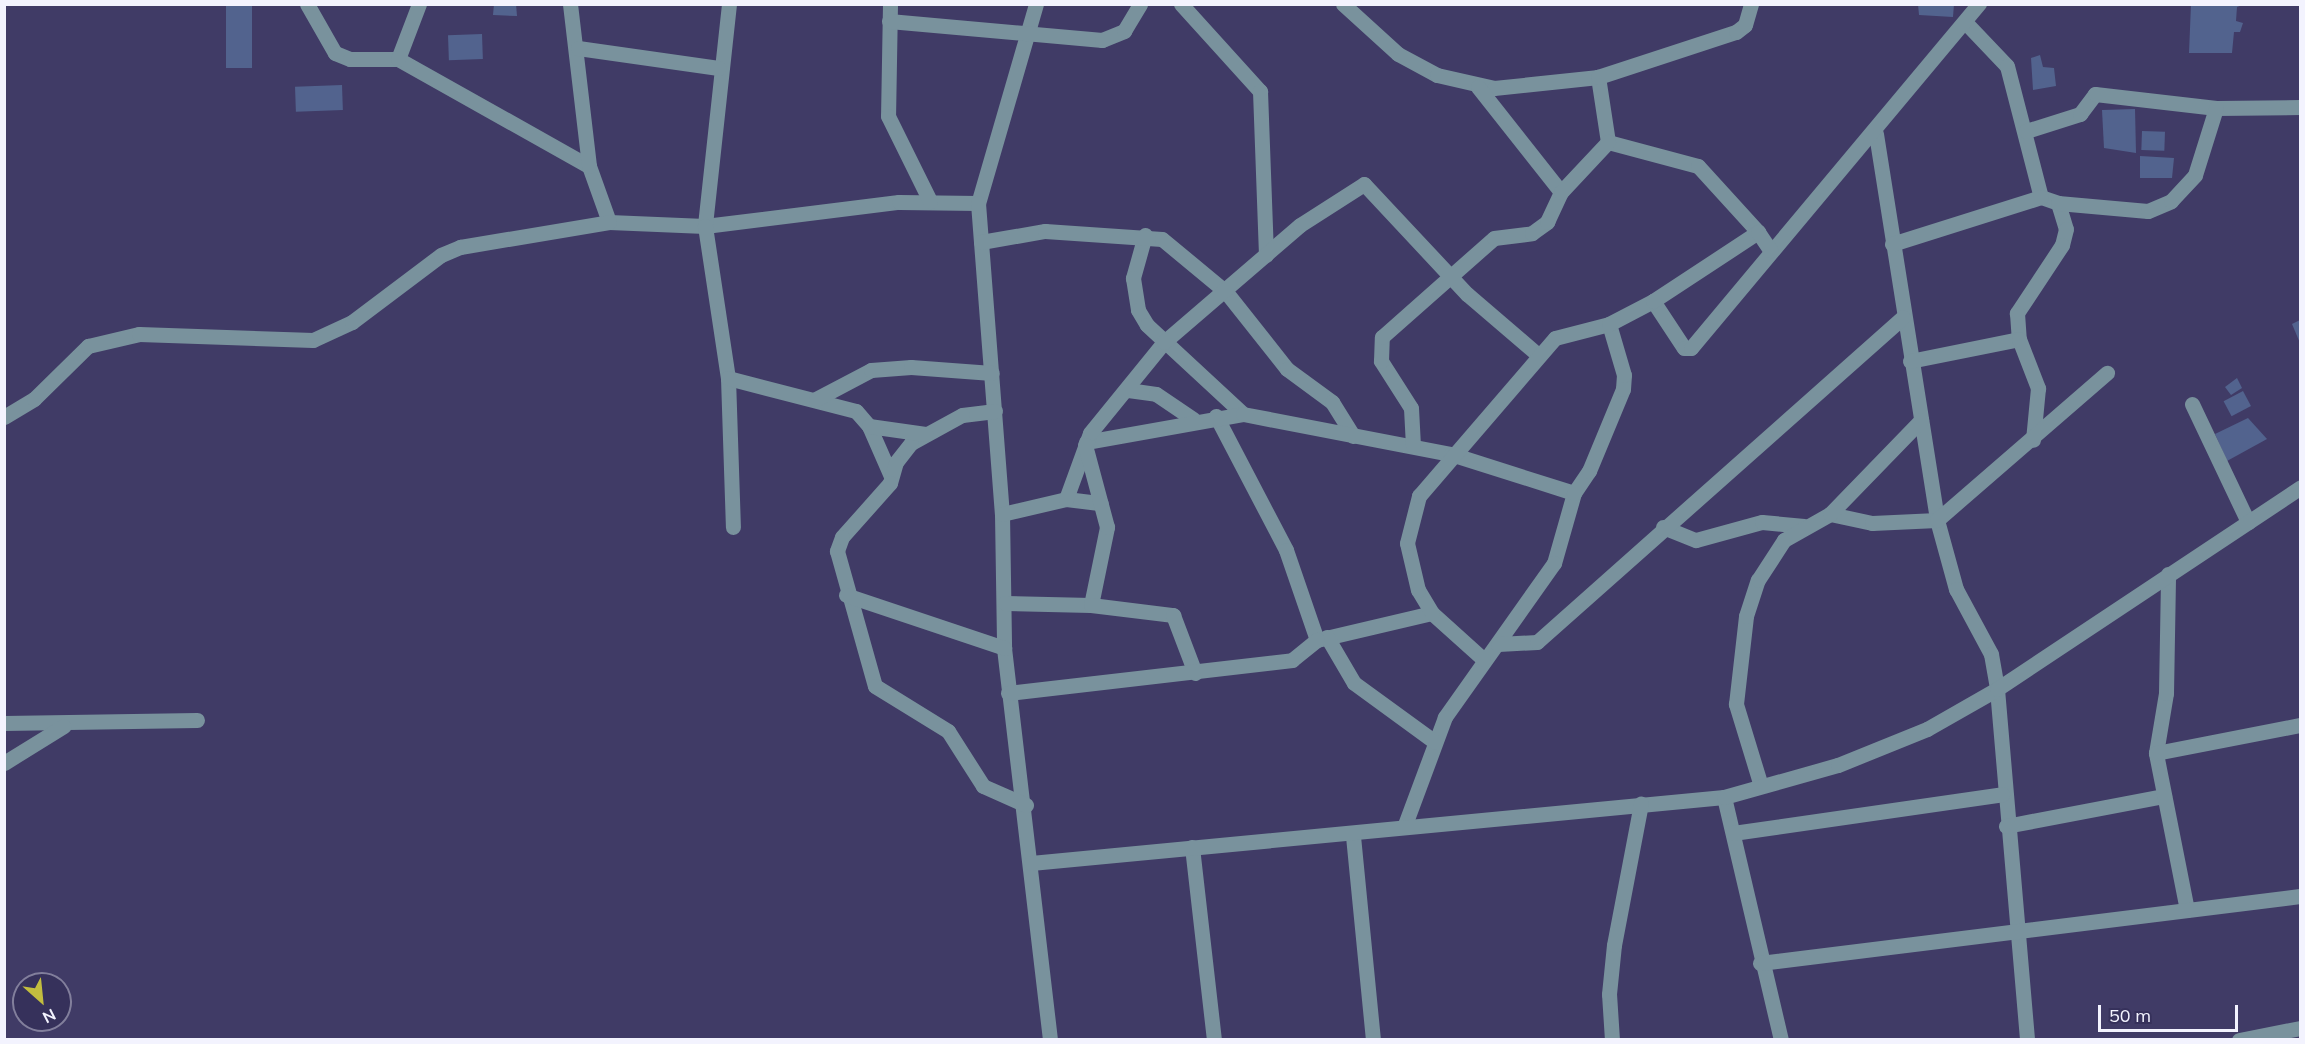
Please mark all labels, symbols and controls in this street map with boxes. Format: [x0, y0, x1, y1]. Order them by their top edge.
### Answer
north arrow [12, 972, 72, 1032]
scale bar [2101, 993, 2240, 1031]
text: 50 m [2109, 1004, 2151, 1027]
text: N [39, 1005, 59, 1028]

